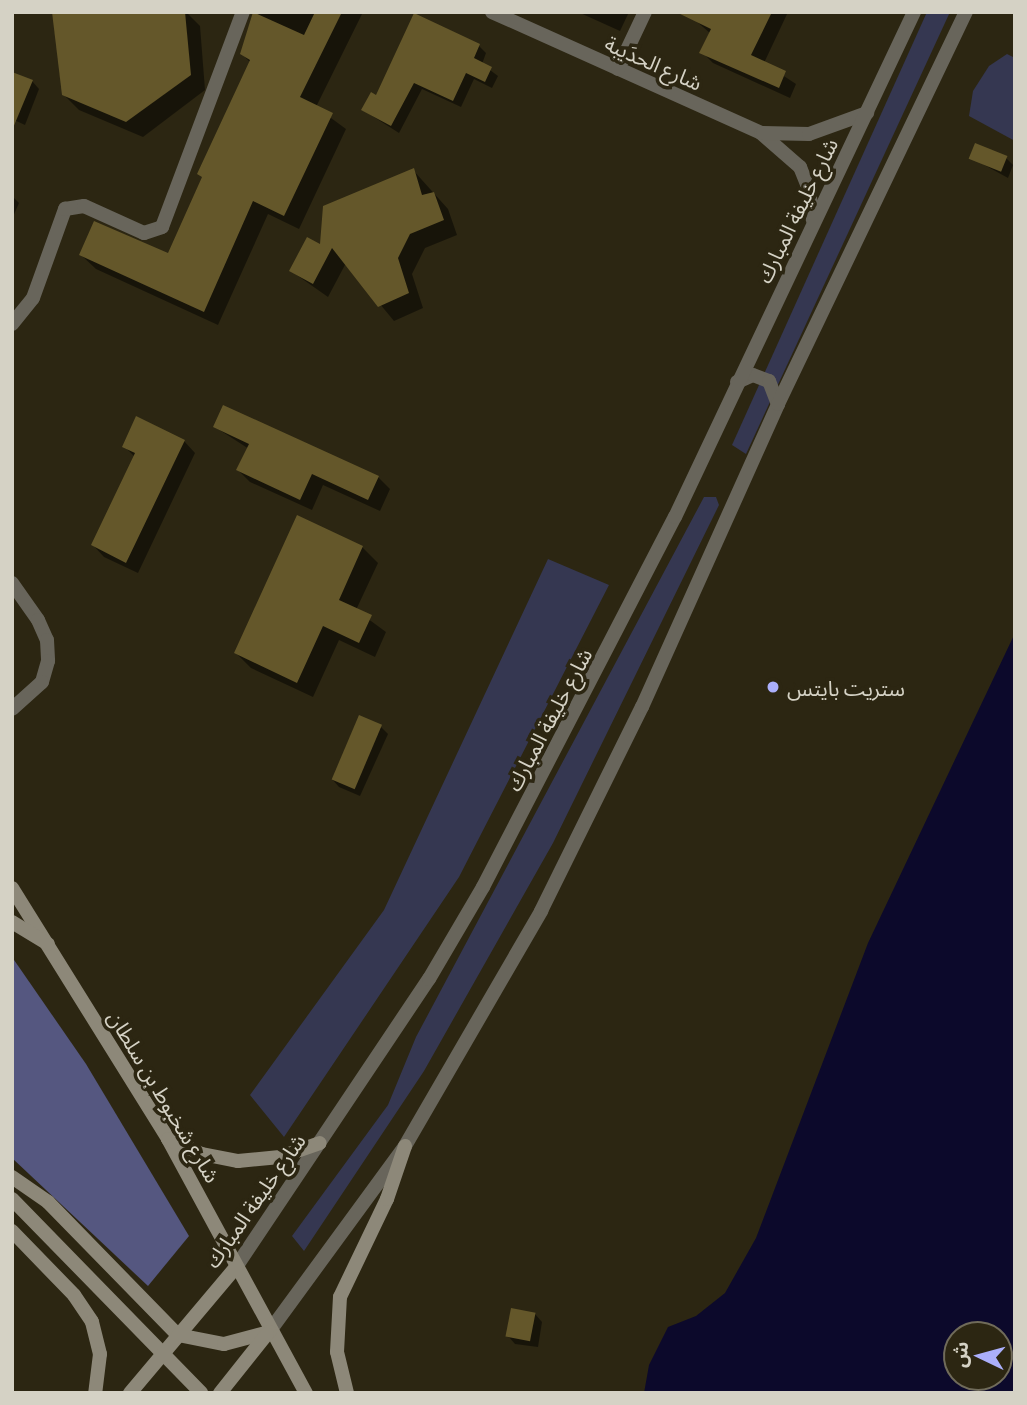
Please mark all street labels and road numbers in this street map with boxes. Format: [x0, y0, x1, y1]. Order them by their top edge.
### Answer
street label: شارع الحدَيبة [601, 29, 707, 95]
street label: شارع خليفة المبارك [750, 133, 842, 287]
street label: شارع خليفة المبارك [500, 643, 596, 795]
street label: شارع شخبوط بن سلطان [104, 1005, 226, 1187]
street label: شارع خليفة المبارك [198, 1128, 310, 1272]

